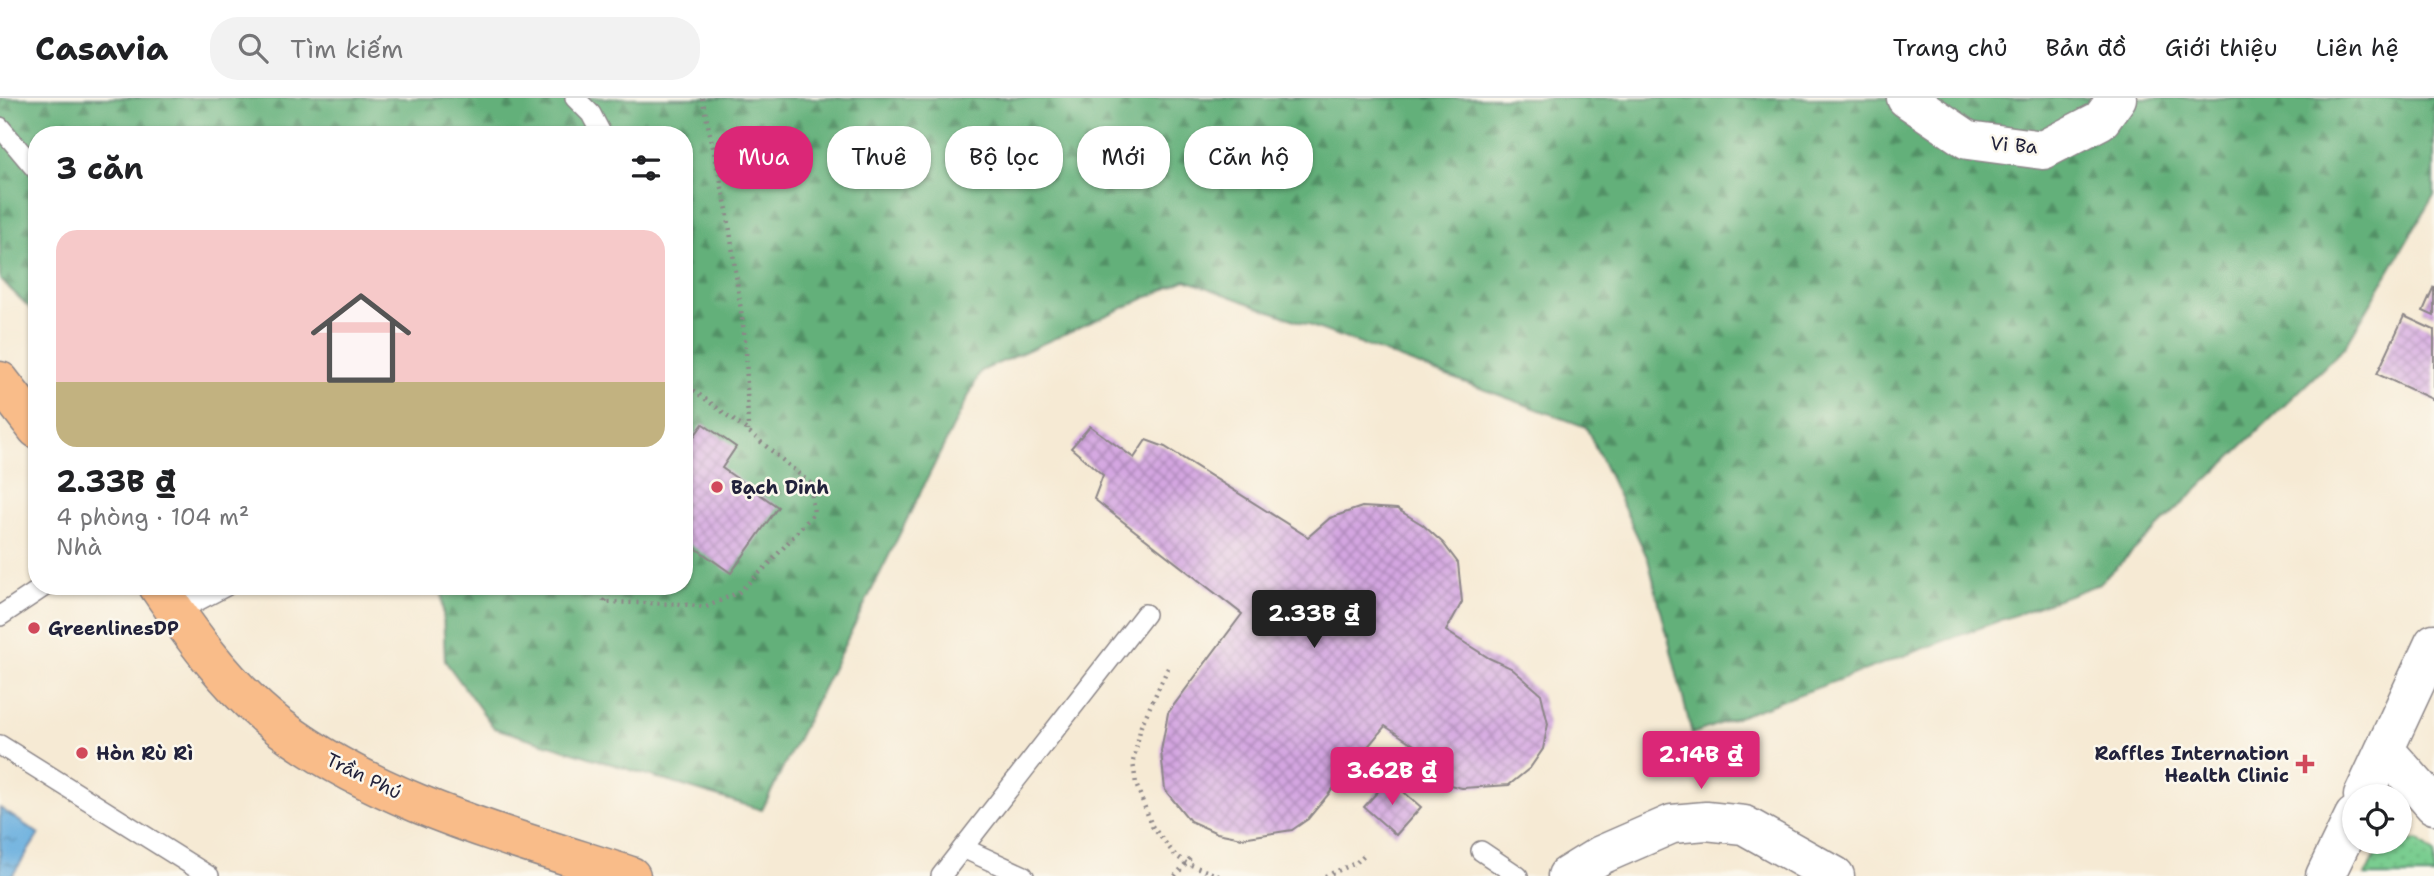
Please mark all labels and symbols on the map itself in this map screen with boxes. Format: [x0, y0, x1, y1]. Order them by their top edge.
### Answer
street label: Vi Ba [1989, 130, 2039, 160]
place label: Bạch Dinh [731, 475, 829, 500]
marker: Bạch Dinh [709, 479, 725, 495]
pin: 2.33B ₫ [1249, 590, 1379, 650]
place label: GreenlinesDP [48, 616, 179, 641]
marker: GreenlinesDP [26, 620, 42, 636]
pin: 2.14B ₫ [1636, 732, 1766, 791]
place label: Hòn Rù Rì [96, 741, 193, 766]
place label: Raffles Internation Health Clinic [2094, 741, 2289, 788]
marker: Hòn Rù Rì [74, 745, 90, 761]
street label: Trần Phú [322, 747, 406, 805]
pin: 3.62B ₫ [1327, 748, 1457, 807]
marker: Raffles Internation Health Clinic [2295, 754, 2315, 774]

